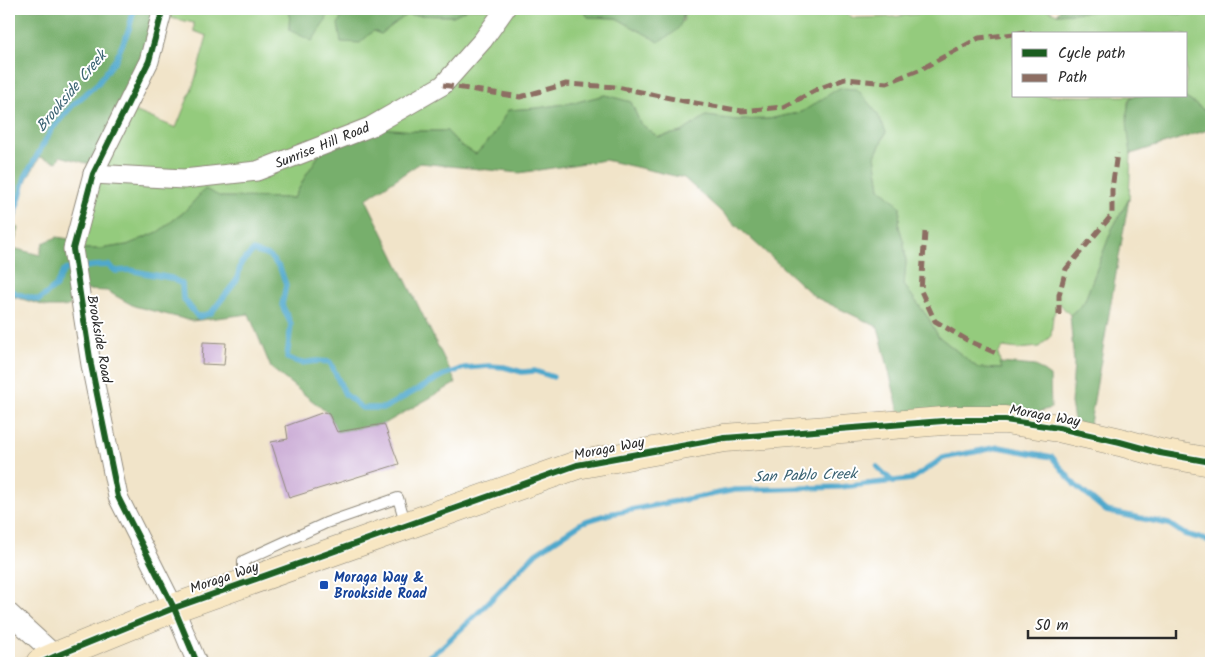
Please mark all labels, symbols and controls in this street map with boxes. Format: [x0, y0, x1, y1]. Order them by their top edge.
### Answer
legend [1012, 32, 1188, 98]
text: Cycle path [1058, 42, 1125, 66]
water label: Brookside Creek [30, 44, 114, 138]
text: Path [1058, 66, 1087, 90]
street label: Sunrise Hill Road [272, 116, 374, 175]
street label: Brookside Road [80, 293, 118, 386]
street label: Moraga Way [1008, 399, 1082, 433]
street label: Moraga Way [572, 431, 647, 467]
water label: San Pablo Creek [753, 462, 859, 490]
street label: Moraga Way [187, 556, 262, 600]
place label: Moraga Way & Brookside Road [334, 567, 427, 605]
marker: Moraga Way & Brookside Road [318, 579, 330, 591]
scale bar [1028, 607, 1175, 639]
text: 50 m [1035, 614, 1069, 638]

